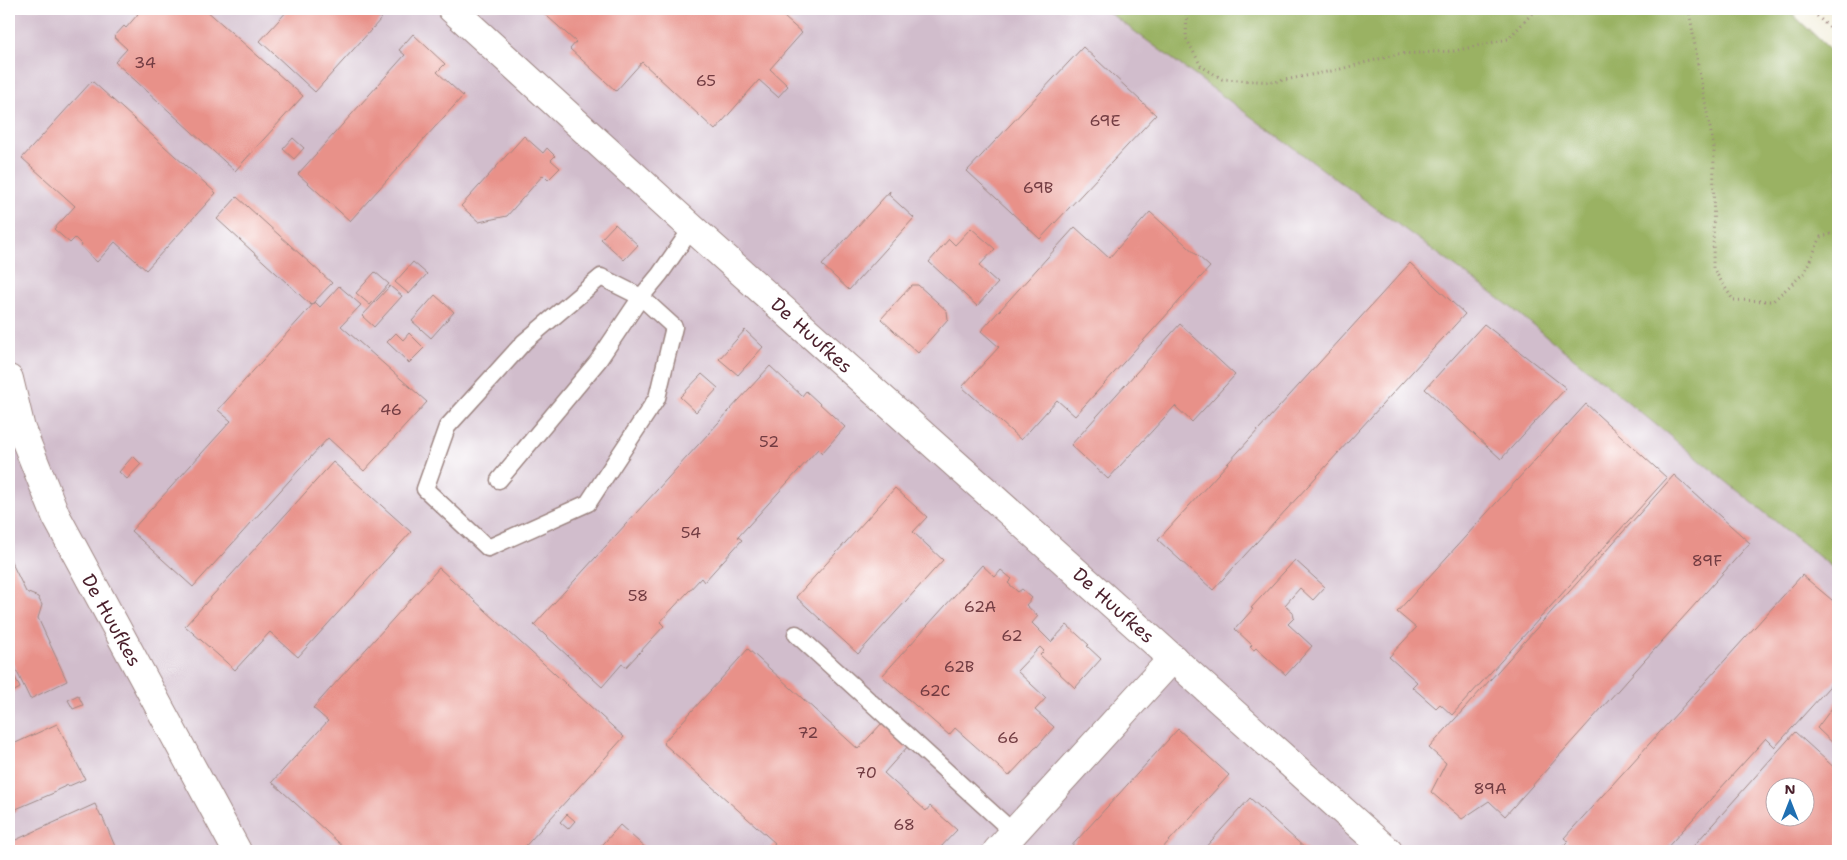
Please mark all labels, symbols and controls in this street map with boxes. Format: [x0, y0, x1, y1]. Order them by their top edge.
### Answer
house number: 34 [134, 52, 156, 73]
house number: 65 [696, 70, 716, 91]
house number: 69E [1089, 110, 1121, 131]
house number: 69B [1023, 177, 1053, 198]
street label: De Huufkes [765, 292, 858, 379]
house number: 46 [380, 399, 402, 420]
house number: 52 [759, 431, 779, 452]
house number: 54 [681, 522, 701, 543]
house number: 89F [1692, 550, 1722, 571]
street label: De Huufkes [1067, 562, 1160, 649]
street label: De Huufkes [76, 570, 147, 671]
house number: 58 [628, 585, 648, 606]
house number: 62A [964, 596, 996, 617]
house number: 62 [1001, 625, 1023, 646]
house number: 62B [944, 656, 974, 677]
house number: 62C [920, 680, 951, 701]
house number: 72 [797, 722, 819, 743]
house number: 66 [997, 727, 1019, 748]
house number: 70 [855, 762, 877, 783]
house number: 89A [1473, 778, 1507, 799]
north arrow [1764, 778, 1814, 828]
text: N [1784, 780, 1796, 798]
house number: 68 [893, 814, 915, 835]

